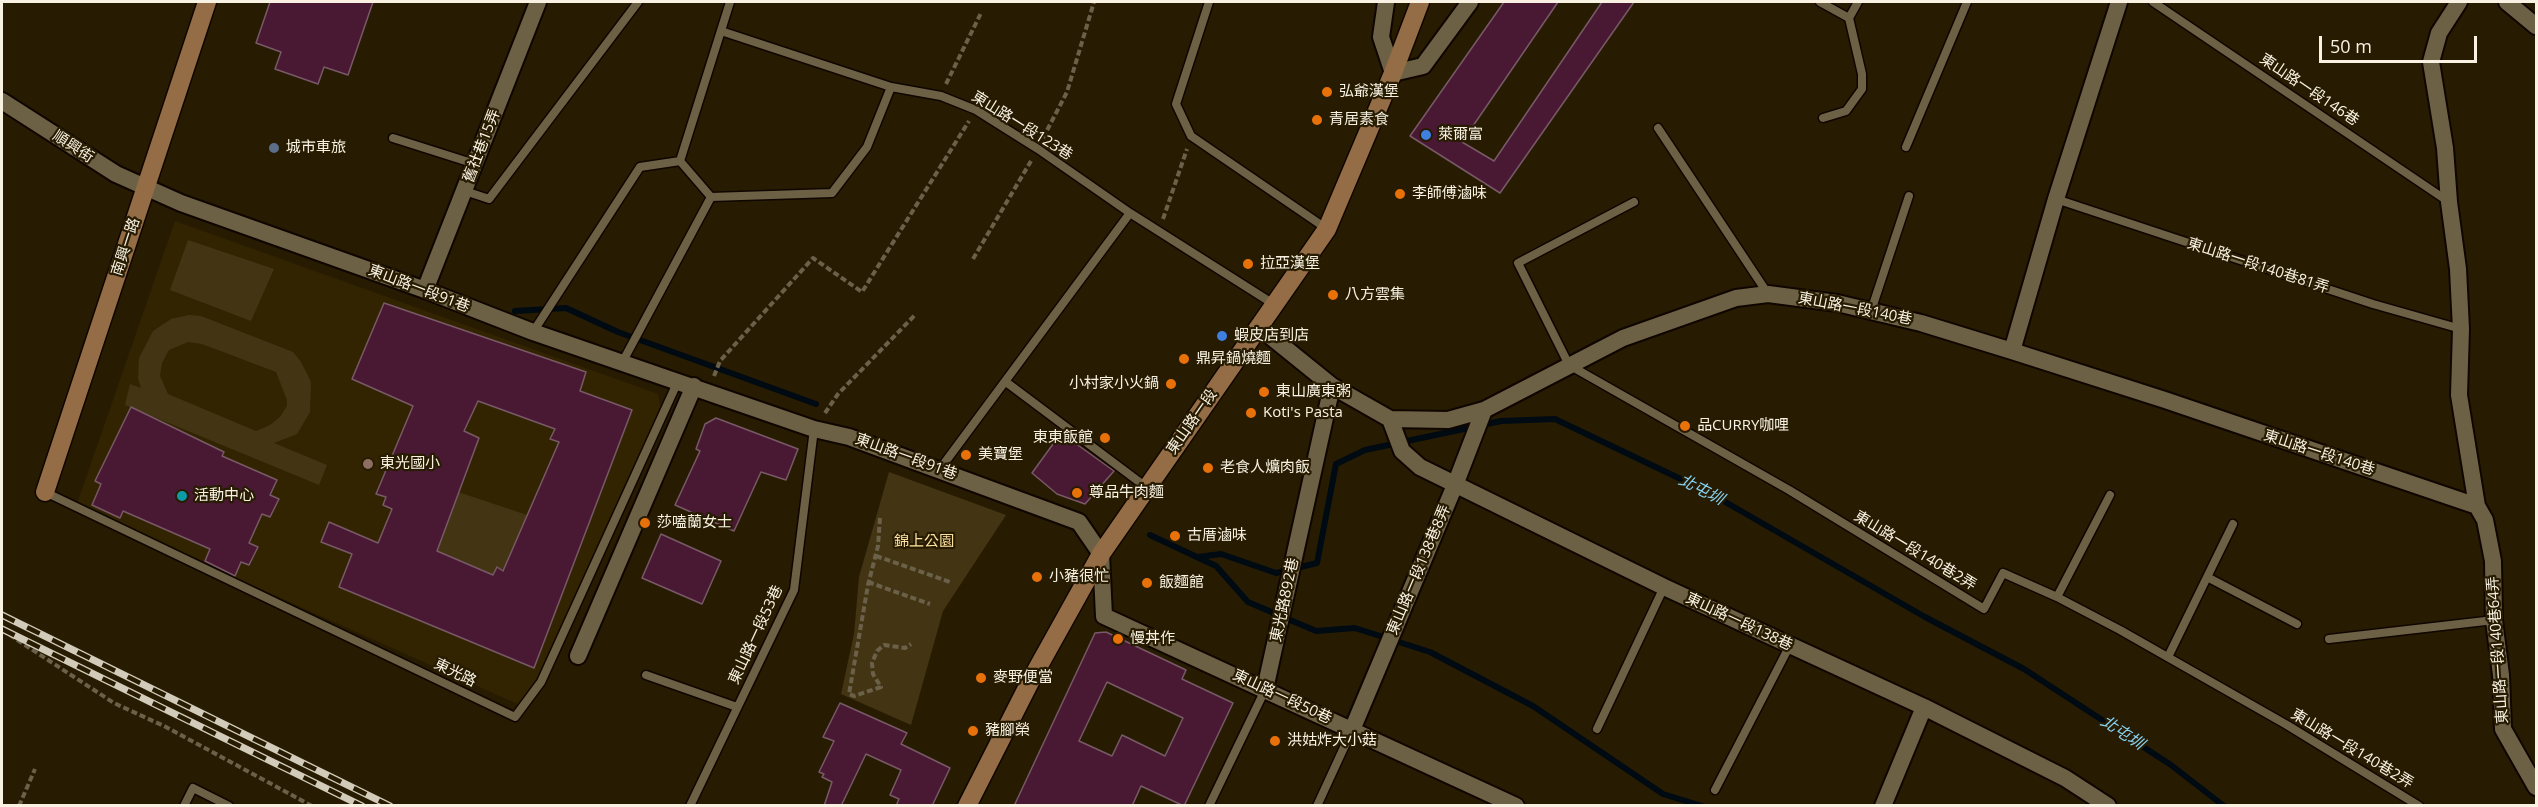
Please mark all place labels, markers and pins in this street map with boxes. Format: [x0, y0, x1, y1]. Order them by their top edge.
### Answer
place label: 弘爺漢堡 [1339, 83, 1399, 101]
marker: 弘爺漢堡 [1320, 85, 1334, 99]
place label: 青居素食 [1329, 111, 1389, 129]
marker: 青居素食 [1310, 113, 1324, 127]
place label: 萊爾富 [1438, 126, 1483, 144]
marker: 萊爾富 [1419, 128, 1433, 142]
place label: 城市車旅 [286, 139, 346, 157]
marker: 城市車旅 [267, 141, 281, 155]
place label: 李師傅滷味 [1412, 185, 1487, 203]
marker: 李師傅滷味 [1393, 187, 1407, 201]
place label: 拉亞漢堡 [1260, 255, 1320, 273]
marker: 拉亞漢堡 [1241, 257, 1255, 271]
place label: 八方雲集 [1345, 286, 1405, 304]
marker: 八方雲集 [1326, 288, 1340, 302]
place label: 蝦皮店到店 [1234, 327, 1309, 345]
marker: 蝦皮店到店 [1215, 329, 1229, 343]
place label: 鼎昇鍋燒麵 [1196, 350, 1271, 368]
marker: 鼎昇鍋燒麵 [1177, 352, 1191, 366]
place label: 小村家小火鍋 [1069, 375, 1159, 393]
marker: 小村家小火鍋 [1164, 377, 1178, 391]
place label: 東山廣東粥 [1276, 383, 1351, 401]
marker: 東山廣東粥 [1257, 385, 1271, 399]
place label: Koti's Pasta [1263, 404, 1343, 422]
marker: Koti's Pasta [1244, 406, 1258, 420]
place label: 品CURRY咖哩 [1697, 417, 1789, 435]
marker: 品CURRY咖哩 [1678, 419, 1692, 433]
place label: 東東飯館 [1033, 429, 1093, 447]
marker: 東東飯館 [1098, 431, 1112, 445]
place label: 美寶堡 [978, 446, 1023, 464]
marker: 美寶堡 [959, 448, 973, 462]
place label: 東光國小 [380, 455, 440, 473]
marker: 東光國小 [361, 457, 375, 471]
place label: 老食人爌肉飯 [1220, 459, 1310, 477]
marker: 老食人爌肉飯 [1201, 461, 1215, 475]
place label: 尊品牛肉麵 [1089, 484, 1164, 502]
marker: 尊品牛肉麵 [1070, 486, 1084, 500]
place label: 活動中心 [194, 487, 254, 505]
marker: 活動中心 [175, 489, 189, 503]
place label: 莎嗑蘭女士 [657, 514, 732, 532]
marker: 莎嗑蘭女士 [638, 516, 652, 530]
place label: 古厝滷味 [1187, 527, 1247, 545]
marker: 古厝滷味 [1168, 529, 1182, 543]
place label: 小豬很忙 [1049, 568, 1109, 586]
marker: 小豬很忙 [1030, 570, 1044, 584]
place label: 飯麵館 [1159, 574, 1204, 592]
marker: 飯麵館 [1140, 576, 1154, 590]
place label: 慢丼作 [1130, 630, 1175, 648]
marker: 慢丼作 [1111, 632, 1125, 646]
place label: 麥野便當 [993, 669, 1053, 687]
marker: 麥野便當 [974, 671, 988, 685]
place label: 豬腳榮 [985, 722, 1030, 740]
marker: 豬腳榮 [966, 724, 980, 738]
place label: 洪姑炸大小菇 [1287, 732, 1377, 750]
marker: 洪姑炸大小菇 [1268, 734, 1282, 748]

